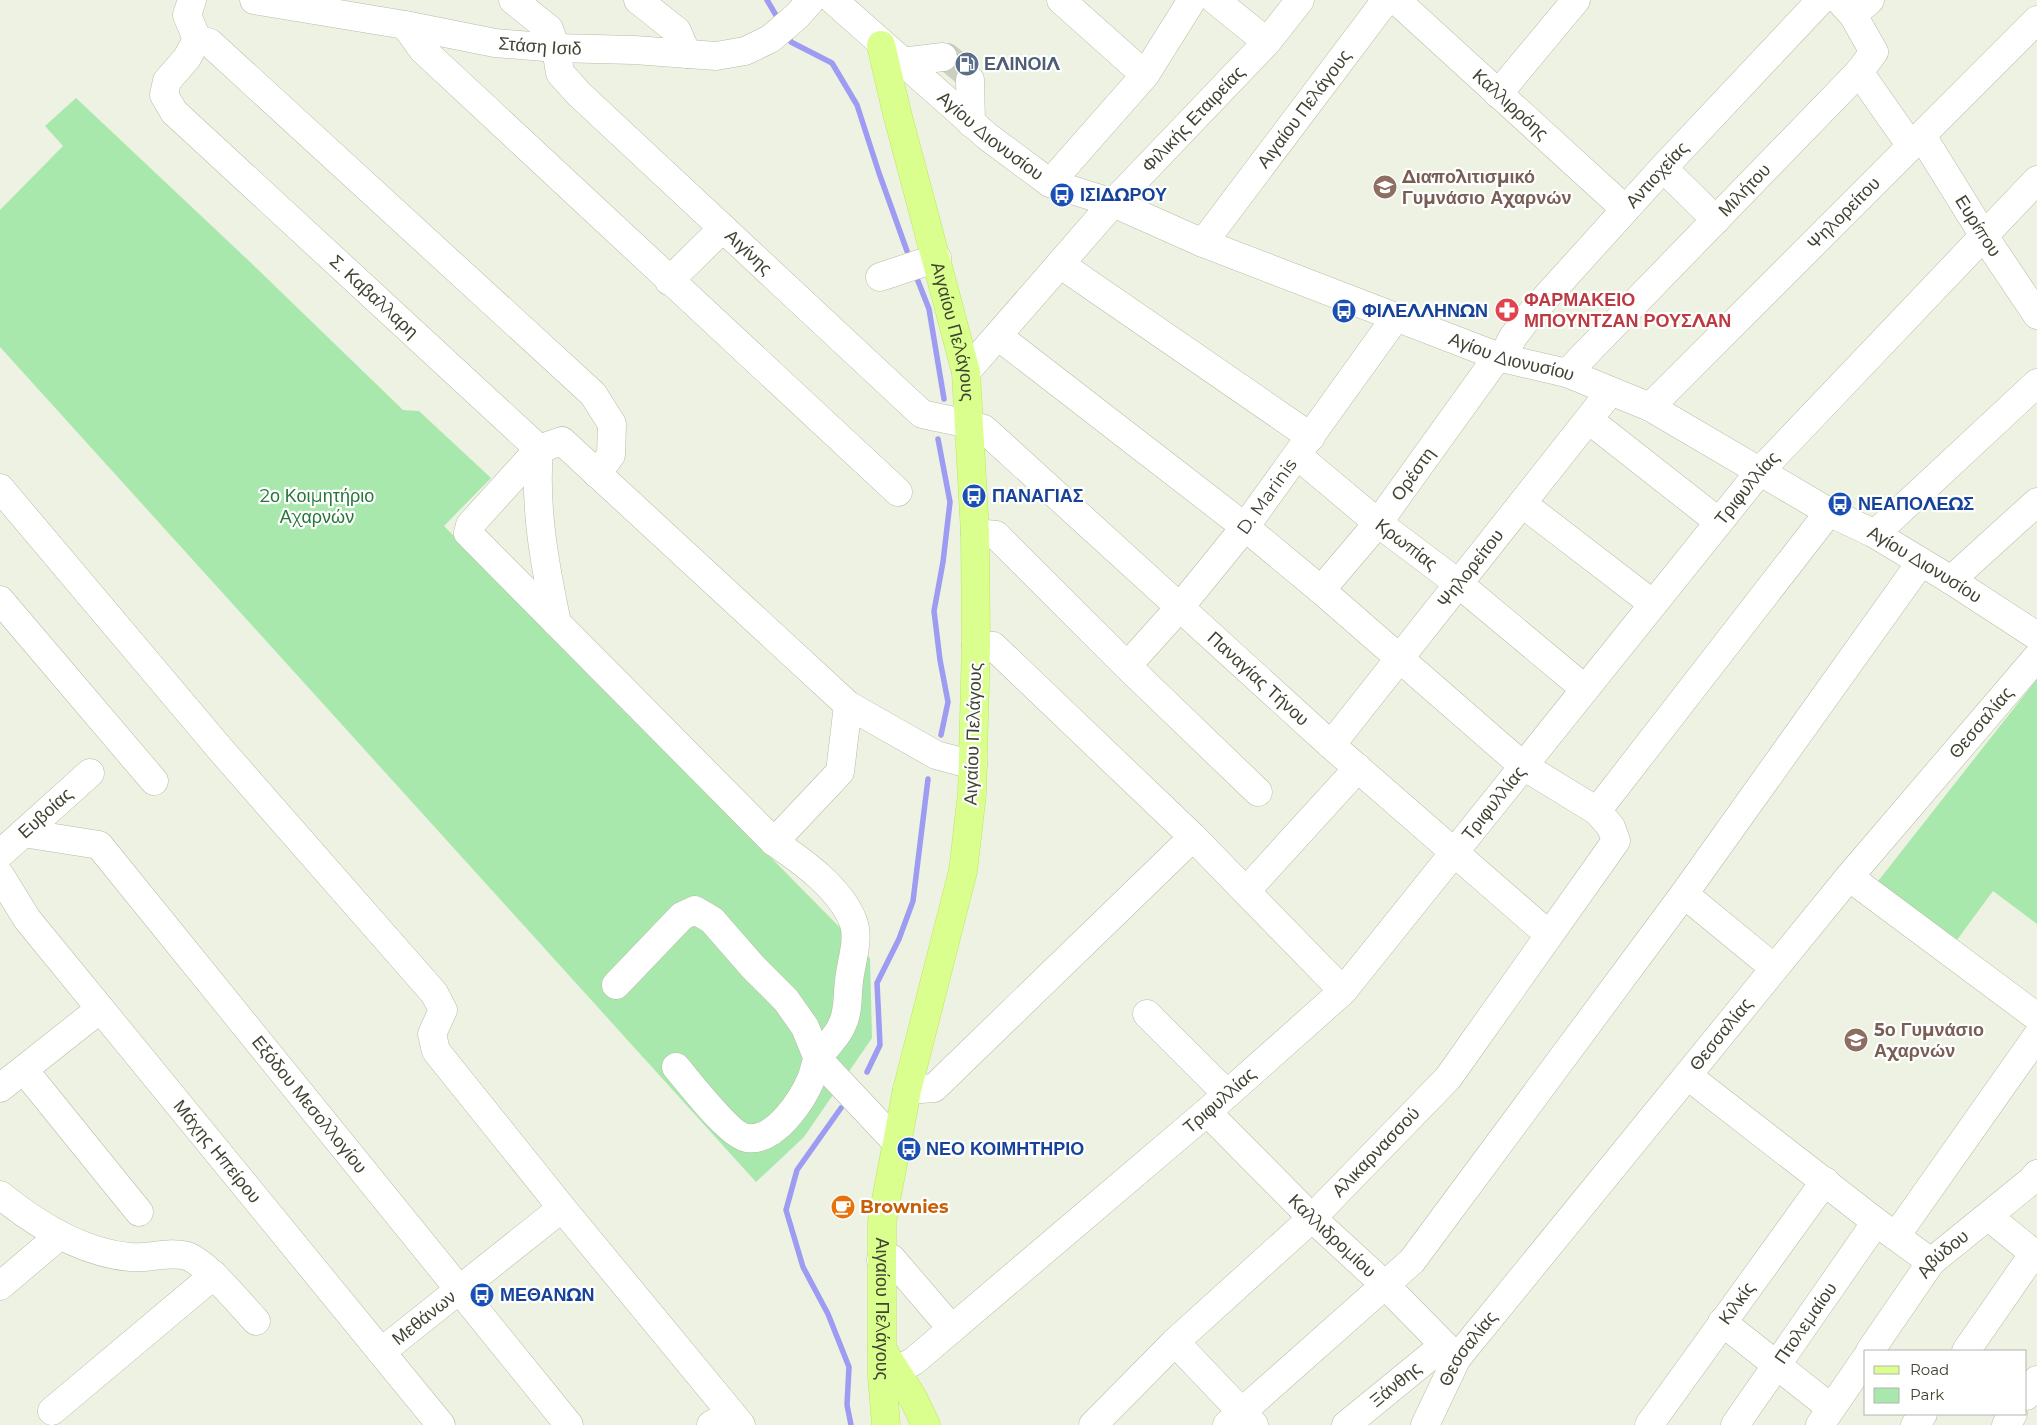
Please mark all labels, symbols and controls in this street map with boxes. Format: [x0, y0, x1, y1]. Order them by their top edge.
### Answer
street label: Στάση Ισιδ [497, 32, 582, 60]
street label: Αιγαίου Πελάγους [1252, 45, 1356, 172]
fuel station icon: ΕΛΙΝΟΙΛ [954, 51, 980, 77]
place label: ΕΛΙΝΟΙΛ [984, 53, 1060, 75]
street label: Φιλικής Εταιρείας [1137, 61, 1249, 177]
street label: Καλλιρρόης [1468, 64, 1553, 145]
street label: Αγίου Διονυσίου [933, 86, 1048, 185]
street label: Αντιοχείας [1621, 137, 1693, 213]
street label: Μιλήτου [1714, 159, 1775, 221]
place label: Διαπολιτισμικό Γυμνάσιο Αχαρνών [1401, 166, 1571, 209]
street label: Ψηλορείτου [1803, 172, 1885, 254]
school or university icon: Διαπολιτισμικό Γυμνάσιο Αχαρνών [1372, 174, 1398, 200]
bus stop icon: ΙΣΙΔΩΡΟΥ [1049, 182, 1075, 208]
place label: ΙΣΙΔΩΡΟΥ [1080, 184, 1167, 206]
street label: Ευρίπου [1950, 191, 2006, 261]
street label: Αιγίνης [720, 225, 777, 280]
street label: Σ. Καβαλλαρη [325, 250, 423, 343]
street label: Αιγαίου Πελάγους [926, 260, 979, 402]
place label: ΦΑΡΜΑΚΕΙΟ ΜΠΟΥΝΤΖΑΝ ΡΟΥΣΛΑΝ [1524, 289, 1731, 332]
pharmacy icon: ΦΑΡΜΑΚΕΙΟ ΜΠΟΥΝΤΖΑΝ ΡΟΥΣΛΑΝ [1494, 297, 1520, 323]
bus stop icon: ΦΙΛΕΛΛΗΝΩΝ [1331, 298, 1357, 324]
place label: ΦΙΛΕΛΛΗΝΩΝ [1362, 300, 1488, 322]
street label: Αγίου Διονυσίου [1446, 328, 1578, 386]
street label: Ορέστη [1386, 443, 1440, 505]
street label: Τριφυλλίας [1710, 447, 1784, 530]
street label: D. Marinis [1232, 454, 1302, 539]
bus stop icon: ΠΑΝΑΓΙΑΣ [961, 483, 987, 509]
park label: 2ο Κοιμητήριο Αχαρνών [260, 485, 374, 528]
place label: ΠΑΝΑΓΙΑΣ [992, 485, 1084, 507]
bus stop icon: ΝΕΑΠΟΛΕΩΣ [1827, 491, 1853, 517]
place label: ΝΕΑΠΟΛΕΩΣ [1858, 493, 1974, 515]
street label: Κρωπίας [1371, 514, 1442, 575]
street label: Αγίου Διονυσίου [1864, 521, 1986, 608]
street label: Ψηλορείτου [1433, 525, 1508, 612]
street label: Παναγίας Τήνου [1203, 627, 1314, 731]
street label: Αιγαίου Πελάγους [960, 662, 986, 806]
street label: Θεσσαλίας [1944, 682, 2018, 763]
street label: Τριφυλλίας [1457, 761, 1530, 845]
street label: Ευβοίας [14, 783, 77, 843]
street label: Θεσσαλίας [1685, 993, 1757, 1075]
place label: 5ο Γυμνάσιο Αχαρνών [1874, 1019, 1984, 1062]
school or university icon: 5ο Γυμνάσιο Αχαρνών [1843, 1027, 1869, 1053]
street label: Εξόδου Μεσολλογίου [247, 1031, 372, 1178]
street label: Τριφυλλίας [1179, 1063, 1261, 1138]
street label: Μάχης Ηπείρου [169, 1096, 266, 1207]
street label: Αλικαρνασσού [1328, 1102, 1424, 1202]
bus stop icon: ΝΕΟ ΚΟΙΜΗΤΗΡΙΟ [896, 1136, 922, 1162]
place label: ΝΕΟ ΚΟΙΜΗΤΗΡΙΟ [926, 1138, 1084, 1160]
street label: Καλλιδρομίου [1284, 1189, 1380, 1282]
cafe icon: Brownies [830, 1194, 856, 1220]
place label: Brownies [860, 1196, 949, 1218]
street label: Αβύδου [1912, 1225, 1973, 1282]
street label: Αιγαίου Πελάγους [871, 1237, 893, 1381]
street label: Κιλκίς [1714, 1277, 1760, 1329]
street label: Πτολεμαίου [1770, 1278, 1842, 1368]
bus stop icon: ΜΕΘΑΝΩΝ [469, 1282, 495, 1308]
place label: ΜΕΘΑΝΩΝ [500, 1284, 594, 1306]
street label: Μεθάνων [388, 1286, 460, 1350]
street label: Θεσσαλίας [1434, 1306, 1502, 1390]
legend [1864, 1350, 2027, 1415]
street label: Ξάνθης [1365, 1357, 1426, 1412]
text: Road [1910, 1360, 1949, 1379]
text: Park [1910, 1385, 1944, 1404]

